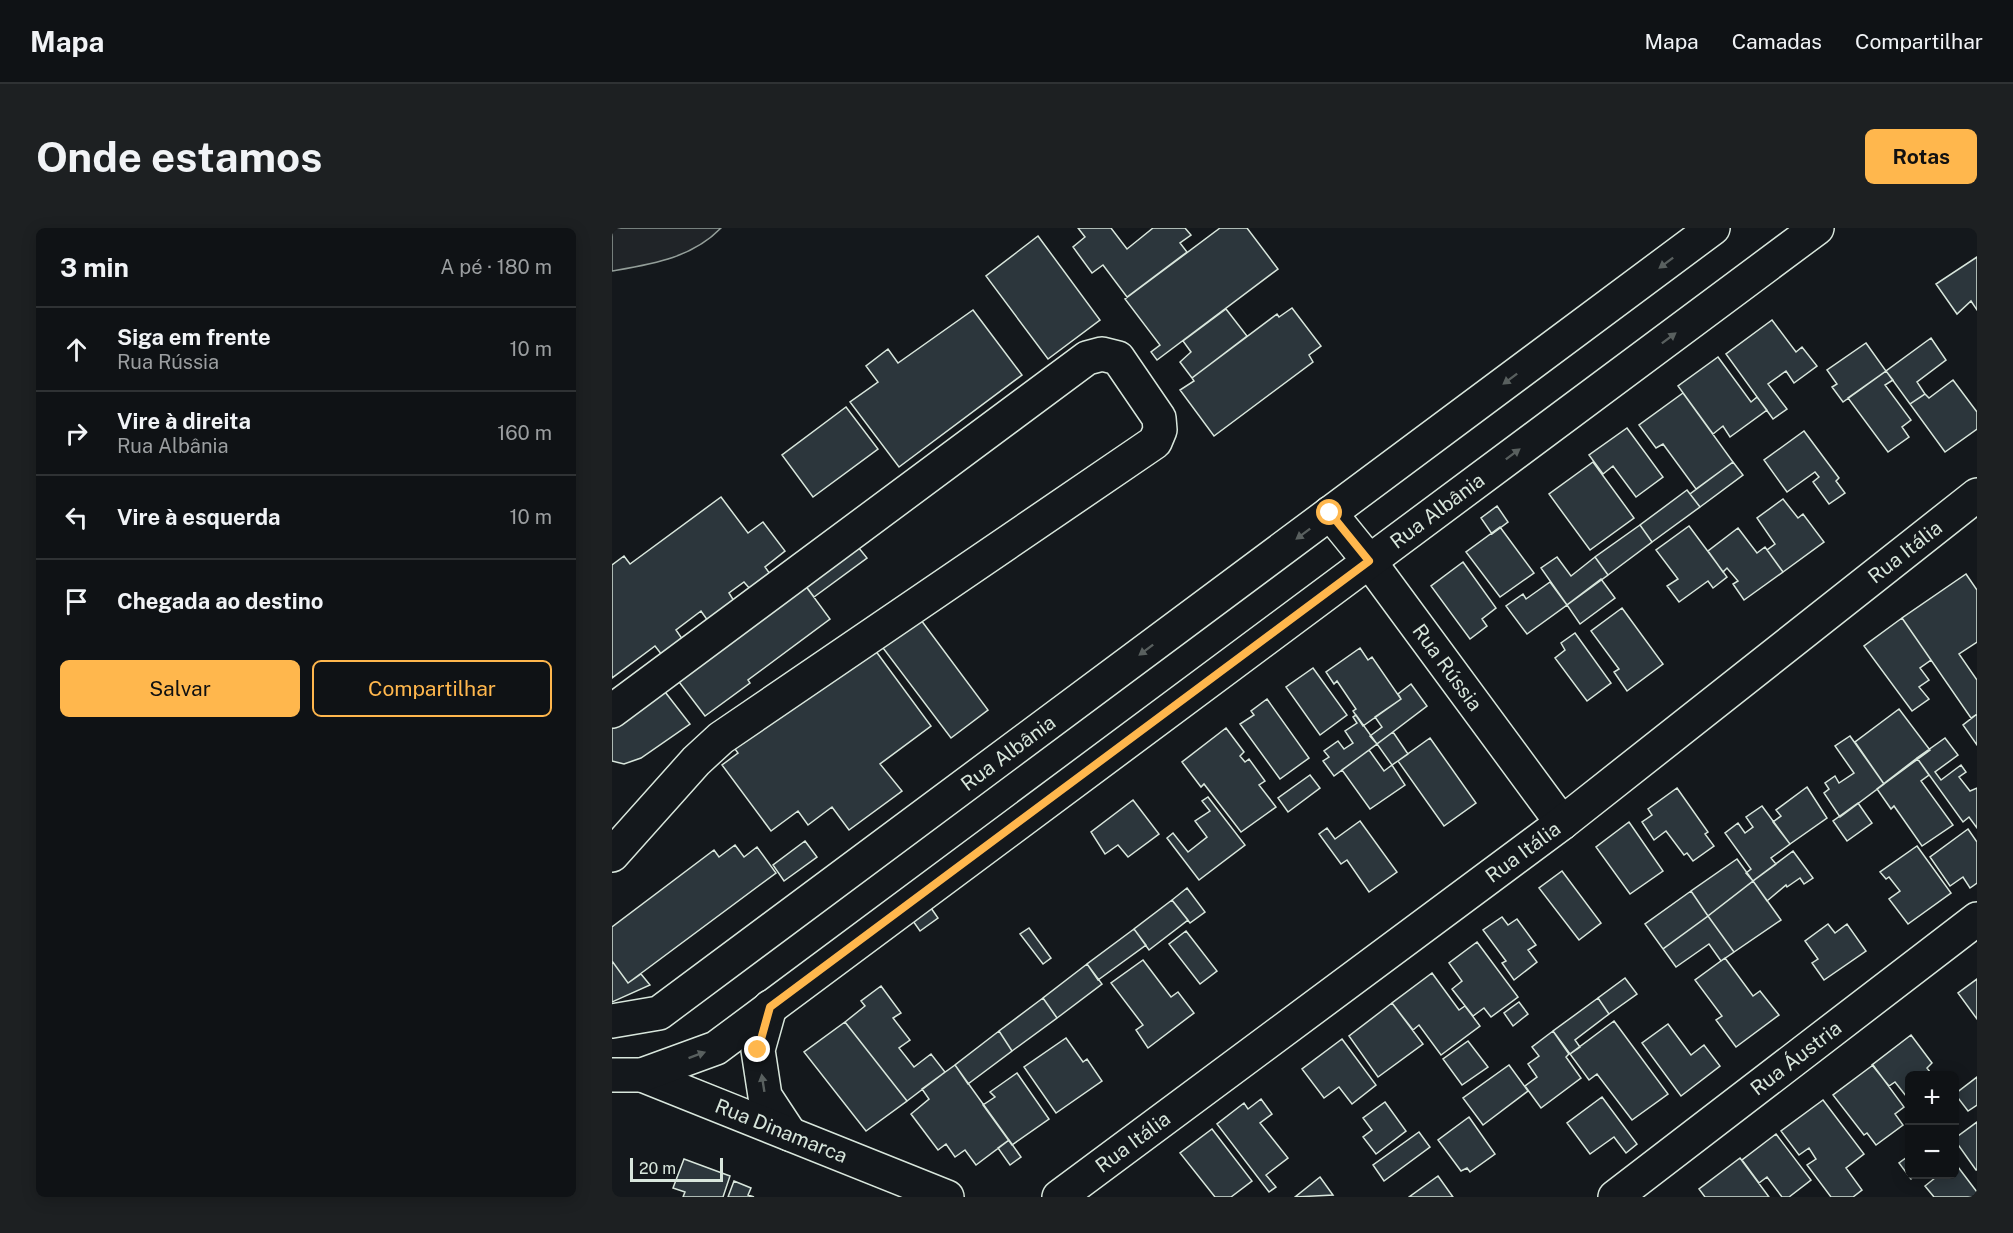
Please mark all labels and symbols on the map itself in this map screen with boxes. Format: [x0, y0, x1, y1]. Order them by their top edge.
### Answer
one-way arrow [1658, 257, 1674, 269]
one-way arrow [1661, 332, 1677, 344]
one-way arrow [1502, 373, 1517, 385]
one-way arrow [1505, 449, 1520, 461]
street label: Rua Albânia [1385, 468, 1489, 554]
route start [1316, 499, 1342, 525]
street label: Rua Itália [1863, 515, 1947, 588]
one-way arrow [1295, 527, 1310, 539]
street label: Rua Rússia [1407, 619, 1487, 716]
one-way arrow [1139, 644, 1155, 656]
street label: Rua Albânia [956, 710, 1060, 796]
street label: Rua Itália [1481, 816, 1565, 888]
street label: Rua Áustria [1746, 1016, 1846, 1101]
route end [744, 1036, 770, 1062]
one-way arrow [688, 1049, 706, 1059]
one-way arrow [758, 1073, 767, 1092]
street label: Rua Dinamarca [712, 1094, 851, 1168]
street label: Rua Itália [1091, 1106, 1175, 1178]
scale bar [630, 1155, 723, 1182]

